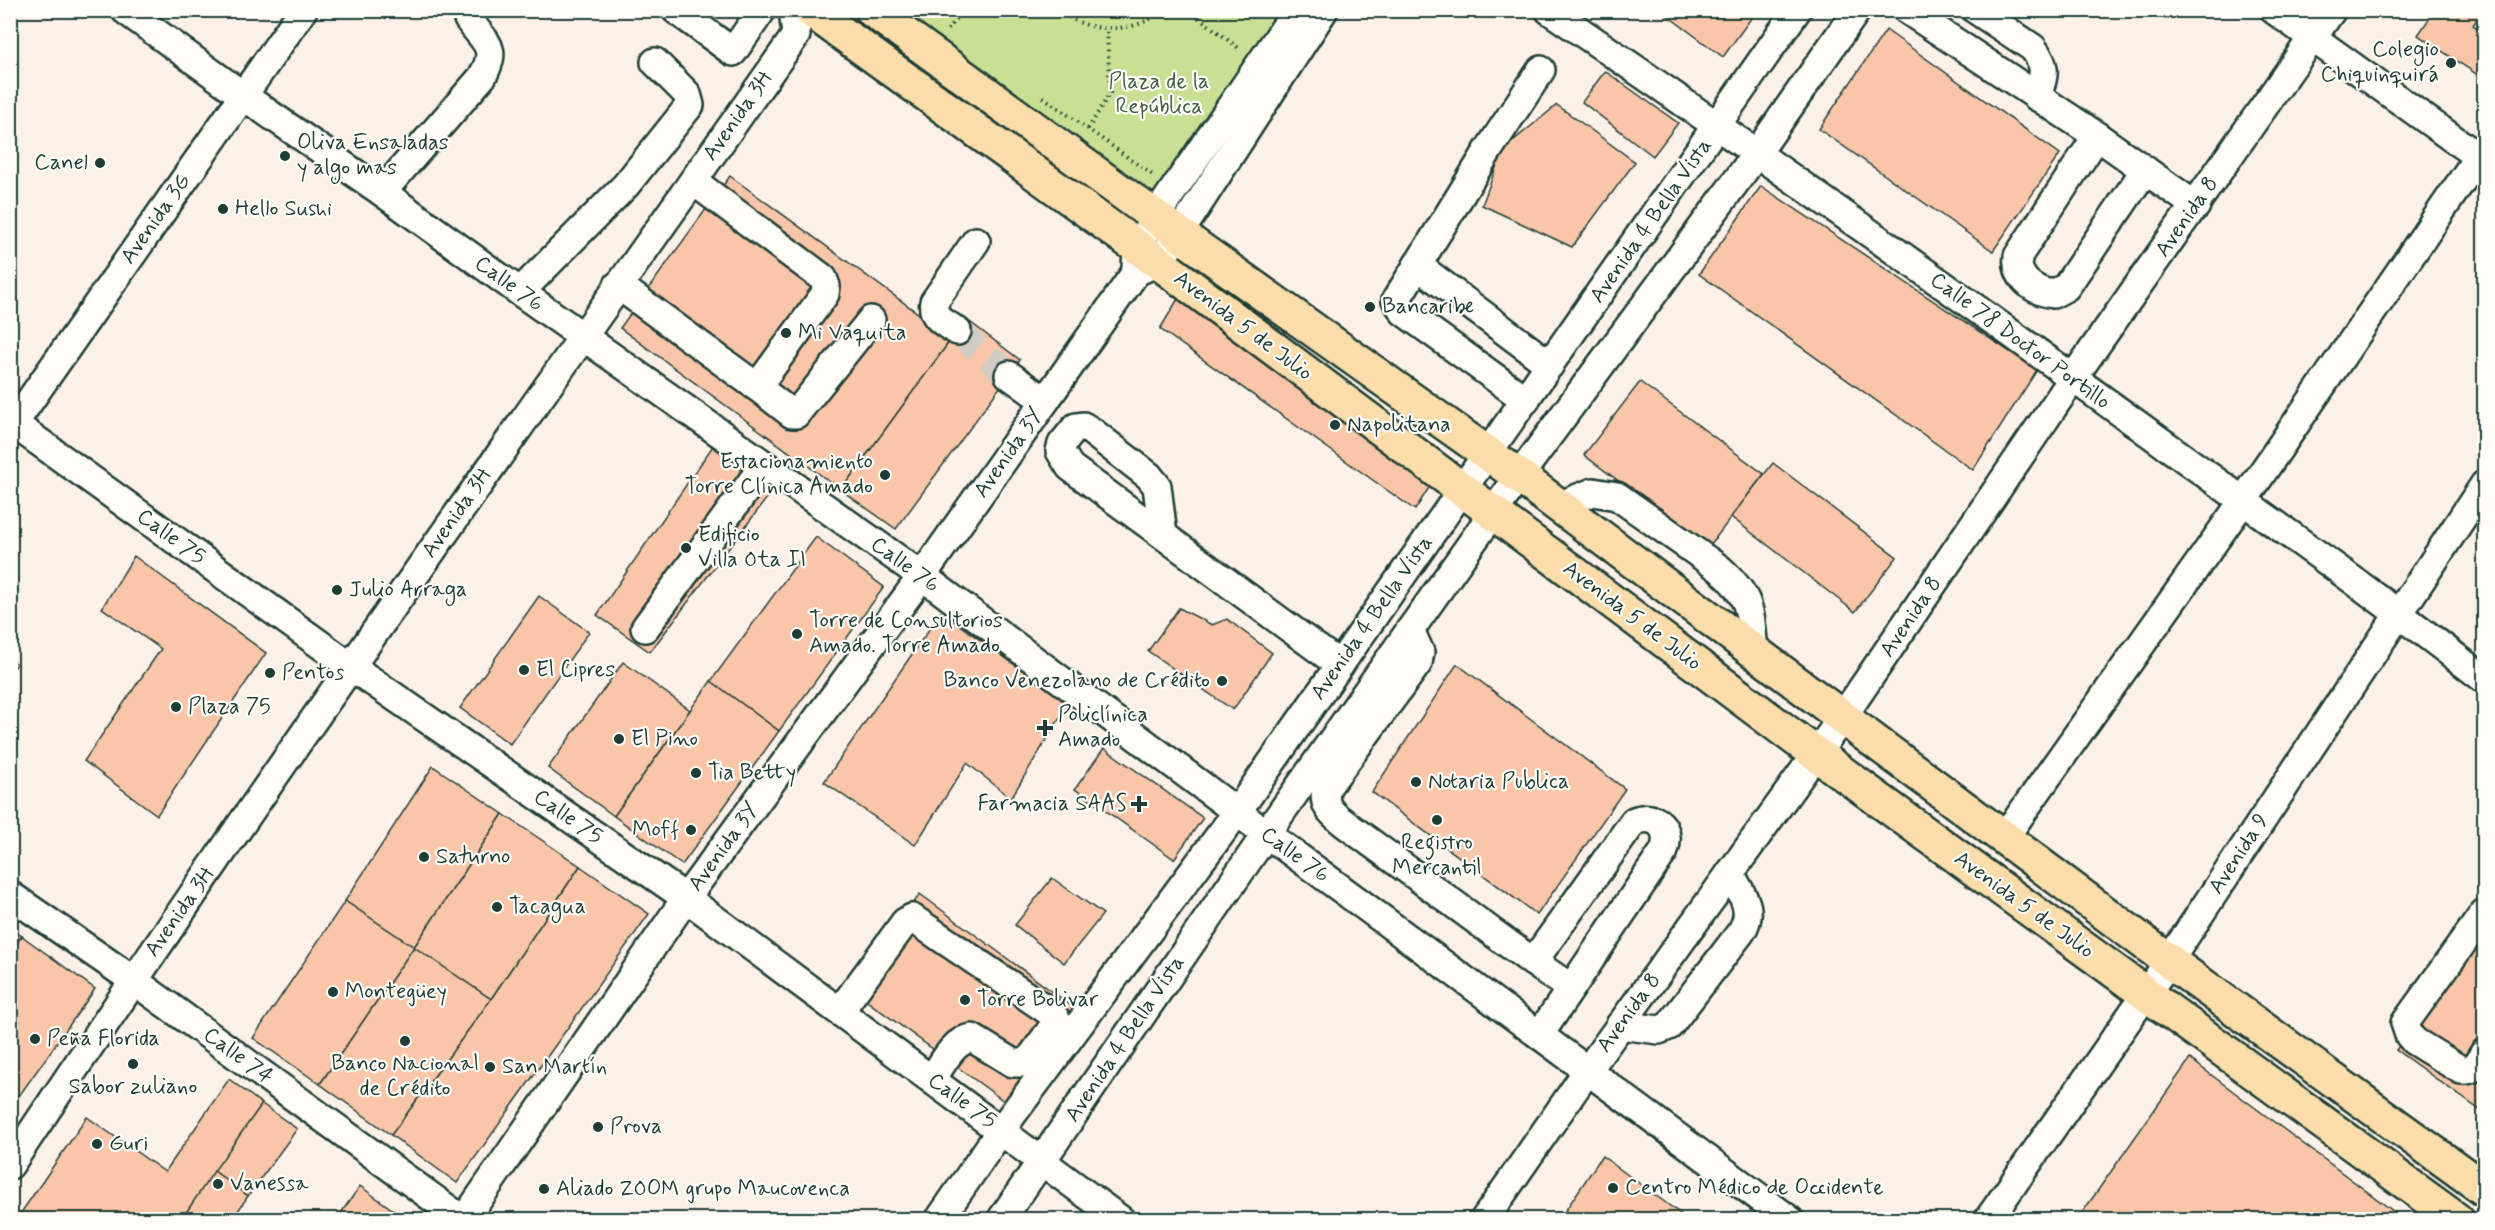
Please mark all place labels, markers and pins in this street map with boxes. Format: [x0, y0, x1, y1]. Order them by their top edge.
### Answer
place label: Colegio Chiquinquirá [2320, 36, 2439, 89]
marker: Colegio Chiquinquirá [2444, 56, 2458, 70]
place label: Oliva Ensaladas y algo mas [297, 129, 449, 185]
place label: Canel [34, 149, 88, 177]
marker: Oliva Ensaladas y algo mas [278, 149, 292, 163]
marker: Canel [93, 156, 107, 170]
place label: Hello Sushi [235, 195, 332, 223]
marker: Hello Sushi [216, 202, 230, 216]
place label: Bancaribe [1382, 293, 1474, 321]
marker: Bancaribe [1363, 300, 1377, 314]
place label: Mi Vaquita [798, 319, 906, 347]
marker: Mi Vaquita [779, 326, 793, 340]
place label: Napolitana [1347, 411, 1451, 439]
marker: Napolitana [1328, 418, 1342, 432]
place label: Estacionamiento Torre Clínica Amado [685, 448, 873, 501]
marker: Estacionamiento Torre Clínica Amado [878, 468, 892, 482]
place label: Edificio Villa Ota II [698, 521, 806, 574]
marker: Edificio Villa Ota II [679, 541, 693, 555]
place label: Julio Arraga [349, 576, 467, 607]
marker: Julio Arraga [330, 583, 344, 597]
place label: Torre de Consultorios Amado. Torre Amado [809, 607, 1003, 660]
marker: Torre de Consultorios Amado. Torre Amado [790, 627, 804, 641]
place label: El Cipres [536, 656, 615, 684]
place label: Pentos [282, 659, 344, 687]
marker: El Cipres [517, 663, 531, 677]
marker: Pentos [263, 666, 277, 680]
place label: Banco Venezolano de Crédito [944, 667, 1210, 695]
marker: Banco Venezolano de Crédito [1215, 674, 1229, 688]
place label: Plaza 75 [188, 693, 271, 721]
marker: Plaza 75 [169, 700, 183, 714]
place label: Policlínica Amado [1058, 701, 1148, 754]
marker: Policlínica Amado [1036, 719, 1054, 737]
place label: El Pino [631, 725, 698, 753]
marker: El Pino [612, 732, 626, 746]
place label: Tia Betty [708, 759, 796, 787]
marker: Tia Betty [689, 766, 703, 780]
place label: Notaria Publica [1428, 768, 1569, 796]
marker: Notaria Publica [1409, 775, 1423, 789]
place label: Farmacia SAAS [977, 790, 1127, 818]
marker: Farmacia SAAS [1132, 797, 1146, 811]
marker: Registro Mercantil [1430, 813, 1444, 827]
place label: Moff [632, 816, 679, 844]
marker: Moff [684, 823, 698, 837]
place label: Registro Mercantil [1392, 829, 1482, 882]
place label: Saturno [436, 843, 510, 871]
marker: Saturno [417, 850, 431, 864]
place label: Tacagua [509, 893, 586, 924]
marker: Tacagua [490, 900, 504, 914]
place label: Montegüey [345, 978, 447, 1007]
marker: Montegüey [326, 985, 340, 999]
place label: Torre Bolivar [977, 986, 1099, 1014]
marker: Torre Bolivar [958, 993, 972, 1007]
place label: Peña Florida [47, 1025, 160, 1053]
marker: Peña Florida [28, 1032, 42, 1046]
marker: Banco Nacional de Crédito [398, 1034, 412, 1048]
place label: Banco Nacional de Crédito [331, 1050, 479, 1103]
place label: San Martín [502, 1053, 607, 1081]
marker: Sabor zuliano [126, 1057, 140, 1071]
marker: San Martín [483, 1060, 497, 1074]
place label: Sabor zuliano [69, 1073, 197, 1101]
place label: Prova [610, 1113, 662, 1141]
marker: Prova [591, 1120, 605, 1134]
place label: Guri [109, 1130, 148, 1158]
marker: Guri [90, 1137, 104, 1151]
place label: Vanessa [230, 1170, 309, 1198]
place label: Centro Médico de Occidente [1625, 1174, 1884, 1202]
place label: Aliado ZOOM grupo Maucovenca [556, 1175, 850, 1204]
marker: Vanessa [211, 1177, 225, 1191]
marker: Centro Médico de Occidente [1606, 1181, 1620, 1195]
marker: Aliado ZOOM grupo Maucovenca [537, 1182, 551, 1196]

